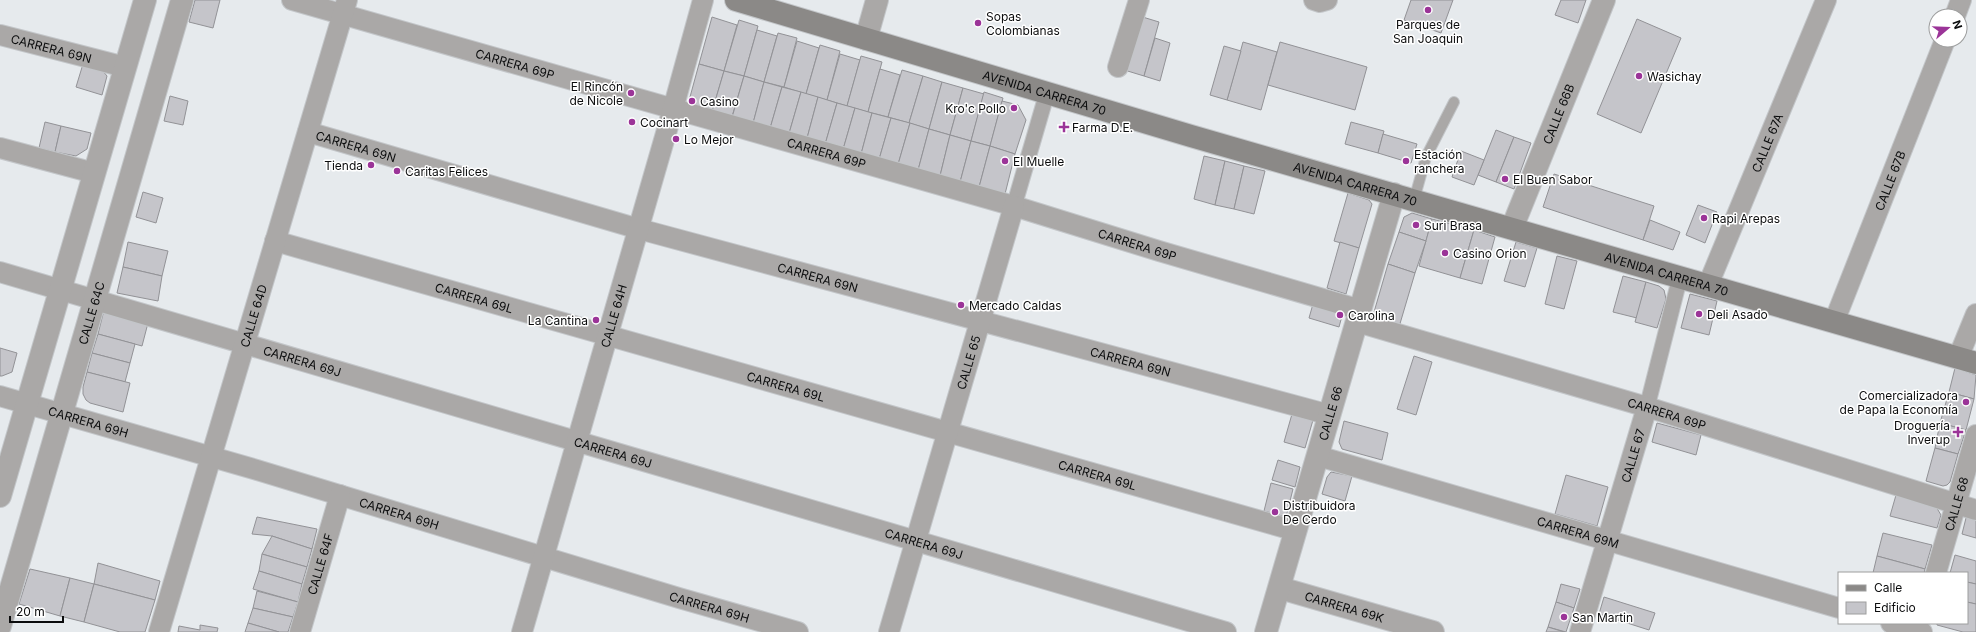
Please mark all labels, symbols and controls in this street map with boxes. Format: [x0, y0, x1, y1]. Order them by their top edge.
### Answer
marker: Parques de San Joaquin [1423, 5, 1433, 15]
north arrow [1928, 8, 1968, 48]
place label: Sopas Colombianas [986, 9, 1060, 38]
place label: Parques de San Joaquin [1393, 17, 1463, 46]
marker: Sopas Colombianas [973, 18, 983, 28]
text: N [1949, 18, 1965, 31]
street label: CARRERA 69N [9, 31, 93, 66]
street label: CARRERA 69P [474, 45, 557, 82]
street label: AVENIDA CARRERA 70 [981, 67, 1108, 118]
place label: Wasichay [1647, 69, 1702, 84]
marker: Wasichay [1634, 71, 1644, 81]
place label: El Rincón de Nicole [569, 79, 623, 108]
street label: CALLE 66B [1539, 81, 1577, 146]
marker: El Rincón de Nicole [626, 88, 636, 98]
place label: Casino [700, 94, 739, 109]
marker: Casino [687, 96, 697, 106]
place label: Kro'c Pollo [945, 101, 1006, 116]
marker: Kro'c Pollo [1009, 103, 1019, 113]
street label: CALLE 67A [1748, 111, 1786, 174]
place label: Cocinart [640, 115, 688, 130]
marker: Cocinart [627, 117, 637, 127]
place label: Farma D.E. [1072, 120, 1133, 135]
marker: Farma D.E. [1059, 122, 1069, 132]
street label: CARRERA 69N [314, 127, 398, 165]
place label: Lo Mejor [684, 132, 734, 147]
marker: Lo Mejor [671, 134, 681, 144]
street label: CARRERA 69P [785, 134, 868, 171]
place label: Estación ranchera [1414, 147, 1465, 176]
street label: CALLE 67B [1871, 148, 1908, 213]
place label: El Muelle [1013, 154, 1064, 169]
marker: El Muelle [1000, 156, 1010, 166]
marker: Estación ranchera [1401, 156, 1411, 166]
place label: Tienda [324, 158, 363, 173]
street label: AVENIDA CARRERA 70 [1292, 159, 1419, 209]
marker: Tienda [366, 160, 376, 170]
place label: Caritas Felices [405, 164, 488, 179]
marker: Caritas Felices [392, 166, 402, 176]
place label: El Buen Sabor [1513, 172, 1593, 187]
marker: El Buen Sabor [1500, 174, 1510, 184]
place label: Rapi Arepas [1712, 211, 1780, 226]
marker: Rapi Arepas [1699, 213, 1709, 223]
place label: Suri Brasa [1424, 218, 1482, 233]
marker: Suri Brasa [1411, 220, 1421, 230]
street label: CARRERA 69P [1096, 225, 1179, 263]
place label: Casino Orion [1453, 246, 1526, 261]
marker: Casino Orion [1440, 248, 1450, 258]
street label: AVENIDA CARRERA 70 [1603, 249, 1730, 299]
street label: CARRERA 69N [776, 259, 860, 295]
street label: CALLE 64C [75, 279, 107, 346]
street label: CARRERA 69L [433, 279, 515, 316]
street label: CALLE 64D [237, 282, 270, 349]
street label: CALLE 64H [597, 283, 630, 349]
place label: Mercado Caldas [969, 298, 1062, 313]
marker: Mercado Caldas [956, 300, 966, 310]
place label: Deli Asado [1707, 307, 1768, 322]
place label: Carolina [1348, 308, 1395, 323]
marker: Deli Asado [1694, 309, 1704, 319]
marker: Carolina [1335, 310, 1345, 320]
place label: La Cantina [528, 313, 588, 328]
marker: La Cantina [591, 315, 601, 325]
street label: CALLE 65 [953, 334, 983, 391]
street label: CARRERA 69J [261, 342, 343, 379]
street label: CARRERA 69N [1089, 343, 1173, 379]
street label: CARRERA 69L [745, 368, 827, 404]
street label: CALLE 66 [1315, 384, 1345, 442]
place label: Comercializadora de Papa la Economía [1840, 388, 1958, 417]
street label: CARRERA 69P [1626, 394, 1708, 433]
marker: Comercializadora de Papa la Economía [1961, 397, 1971, 407]
street label: CARRERA 69H [47, 403, 130, 440]
place label: Droguería Inverup [1894, 418, 1950, 447]
street label: CALLE 67 [1617, 427, 1648, 484]
marker: Droguería Inverup [1953, 427, 1963, 437]
street label: CARRERA 69J [572, 433, 654, 471]
street label: CARRERA 69L [1057, 456, 1138, 493]
street label: CALLE 68 [1941, 475, 1971, 533]
street label: CARRERA 69H [357, 494, 441, 532]
place label: Distribuidora De Cerdo [1283, 498, 1356, 527]
marker: Distribuidora De Cerdo [1270, 507, 1280, 517]
street label: CARRERA 69M [1535, 513, 1621, 551]
street label: CARRERA 69J [883, 525, 965, 562]
street label: CALLE 64F [304, 531, 336, 596]
legend [1838, 572, 1968, 624]
text: Calle [1874, 580, 1902, 595]
street label: CARRERA 69H [667, 588, 751, 625]
street label: CARRERA 69K [1303, 588, 1386, 625]
scale bar [10, 598, 63, 624]
text: Edificio [1874, 600, 1916, 615]
text: 20 m [16, 604, 45, 619]
place label: San Martin [1572, 610, 1633, 625]
marker: San Martin [1559, 612, 1569, 622]

